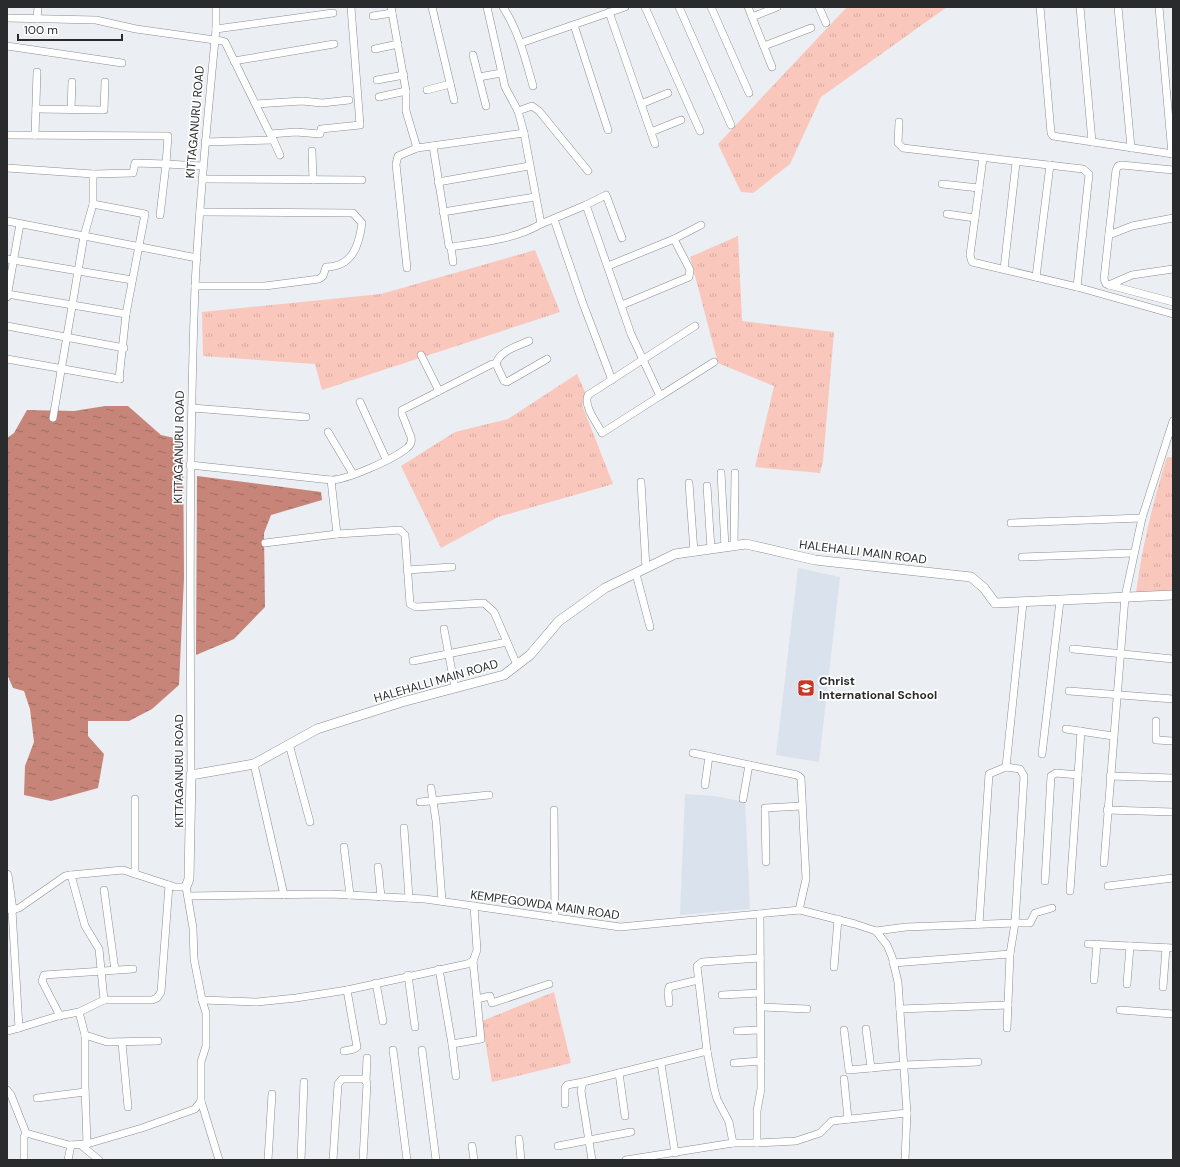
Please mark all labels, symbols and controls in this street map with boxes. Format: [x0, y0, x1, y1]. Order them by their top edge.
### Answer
scale bar [18, 16, 122, 42]
text: 100 m [24, 22, 58, 38]
street label: KITTAGANURU ROAD [182, 65, 208, 179]
street label: KITTAGANURU ROAD [170, 390, 188, 504]
street label: HALEHALLI MAIN ROAD [798, 536, 928, 568]
street label: HALEHALLI MAIN ROAD [372, 656, 500, 706]
place label: Christ International School [819, 673, 937, 703]
school or university icon: Christ International School [796, 678, 816, 698]
street label: KITTAGANURU ROAD [171, 714, 187, 828]
street label: KEMPEGOWDA MAIN ROAD [469, 887, 621, 923]

